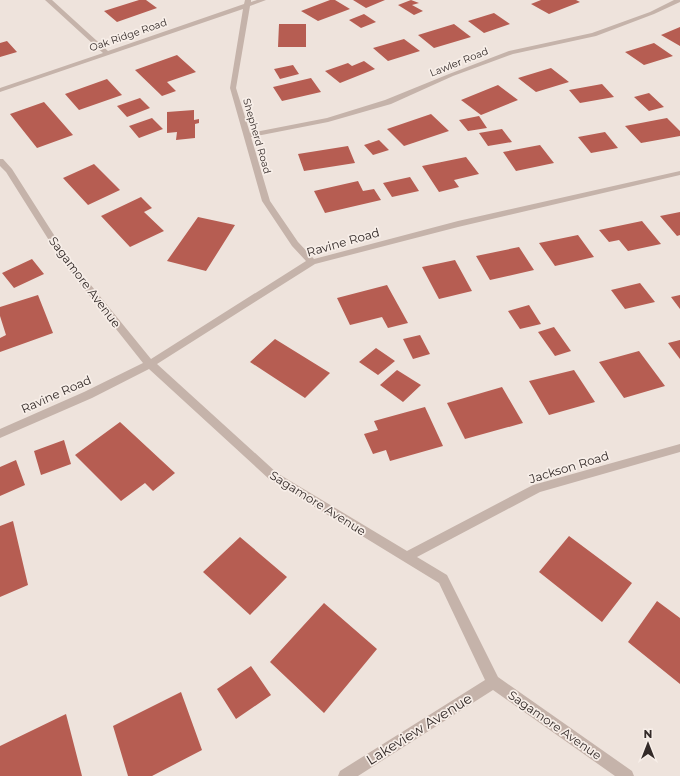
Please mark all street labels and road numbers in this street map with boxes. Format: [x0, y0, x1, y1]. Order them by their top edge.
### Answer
street label: Oak Ridge Road [87, 16, 169, 54]
street label: Lawler Road [428, 44, 490, 80]
street label: Shepherd Road [240, 97, 274, 175]
street label: Ravine Road [305, 224, 381, 260]
street label: Sagamore Avenue [46, 233, 124, 331]
street label: Ravine Road [19, 372, 93, 416]
street label: Jackson Road [526, 448, 611, 487]
street label: Sagamore Avenue [267, 467, 369, 539]
street label: Sagamore Avenue [505, 687, 605, 763]
street label: Lakeview Avenue [363, 689, 475, 769]

